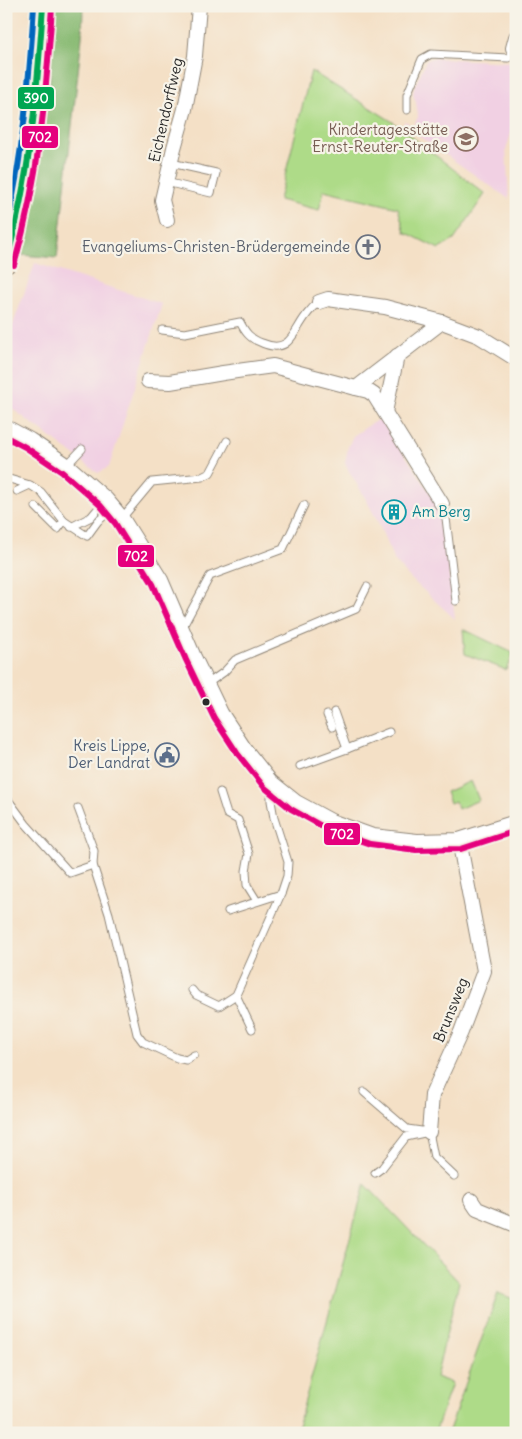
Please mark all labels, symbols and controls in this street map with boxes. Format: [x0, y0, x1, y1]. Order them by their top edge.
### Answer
street label: Eichendorffweg [144, 56, 187, 164]
line badge: 390 [17, 86, 55, 110]
text: 390 [23, 89, 49, 107]
place label: Kindertagesstätte Ernst-Reuter-Straße [312, 120, 448, 156]
line badge: 702 [21, 125, 59, 149]
school or university icon: Kindertagesstätte Ernst-Reuter-Straße [453, 126, 479, 152]
text: 702 [28, 128, 52, 146]
church icon: Evangeliums-Christen-Brüdergemeinde [355, 234, 381, 260]
place label: Evangeliums-Christen-Brüdergemeinde [82, 237, 350, 256]
building icon: Am Berg [381, 499, 407, 525]
place label: Am Berg [412, 502, 471, 521]
line badge: 702 [117, 544, 155, 568]
text: 702 [124, 547, 148, 565]
unlabelled marker [201, 697, 211, 707]
place label: Kreis Lippe, Der Landrat [68, 736, 150, 772]
public building icon: Kreis Lippe, Der Landrat [154, 742, 180, 768]
line badge: 702 [323, 822, 361, 846]
text: 702 [330, 825, 354, 843]
street label: Brunsweg [429, 975, 472, 1045]

